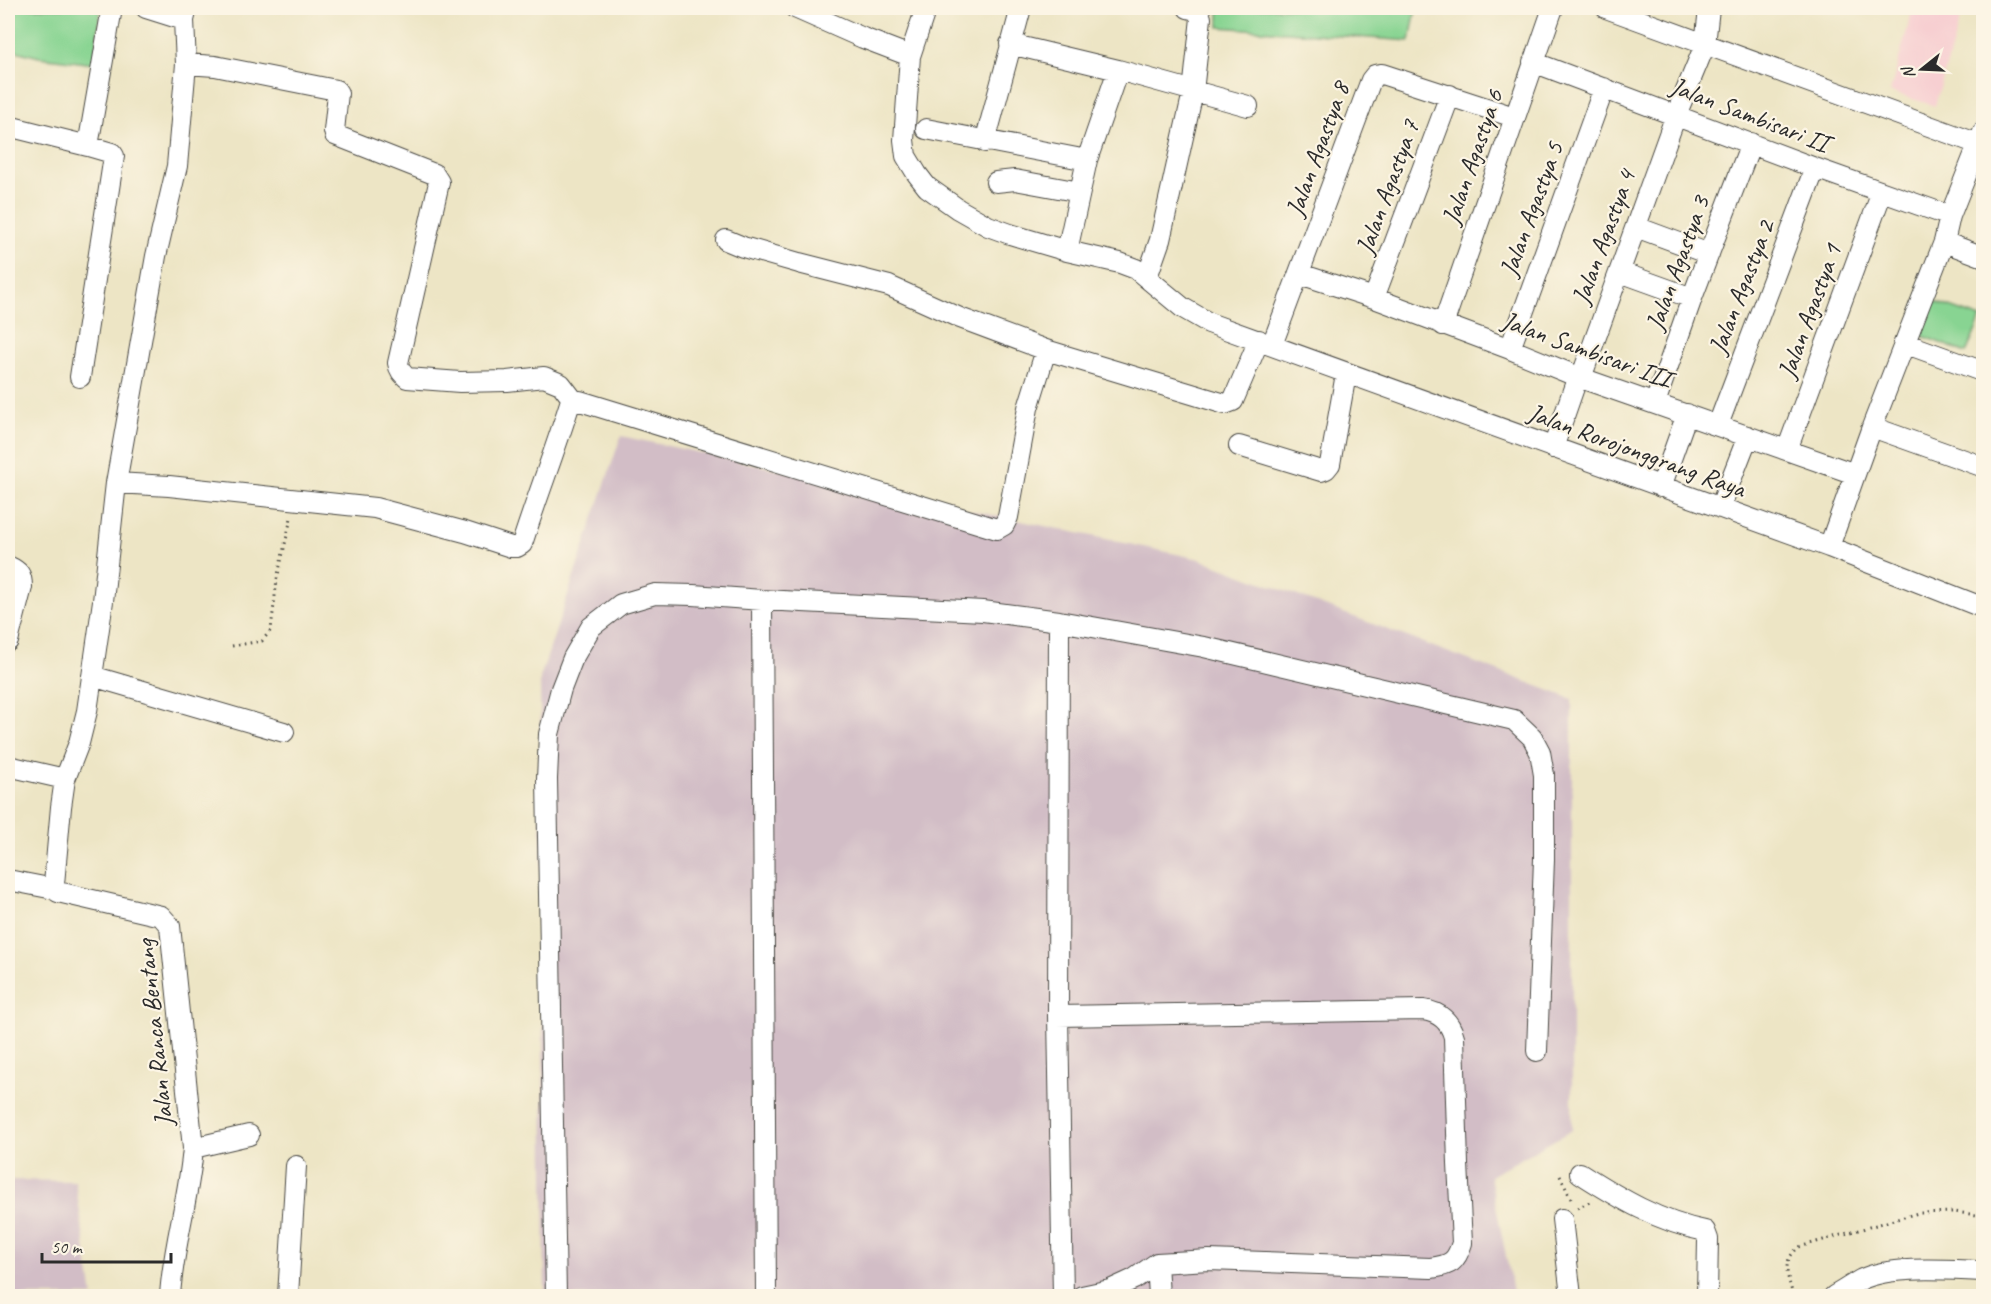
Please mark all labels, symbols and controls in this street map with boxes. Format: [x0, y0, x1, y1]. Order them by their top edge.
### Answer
north arrow [1892, 39, 1952, 99]
text: N [1897, 63, 1920, 81]
street label: Jalan Sambisari II [1664, 68, 1839, 162]
street label: Jalan Agastya 8 [1277, 75, 1358, 223]
street label: Jalan Agastya 6 [1433, 84, 1511, 231]
street label: Jalan Agastya 7 [1347, 114, 1427, 261]
street label: Jalan Agastya 5 [1491, 136, 1571, 283]
street label: Jalan Agastya 4 [1563, 163, 1644, 311]
street label: Jalan Agastya 3 [1637, 189, 1718, 337]
street label: Jalan Agastya 2 [1700, 214, 1783, 361]
street label: Jalan Agastya 1 [1769, 238, 1849, 385]
street label: Jalan Sambisari III [1496, 303, 1681, 397]
street label: Jalan Rorojonggrang Raya [1522, 395, 1751, 506]
street label: Jalan Ranca Bentang [128, 936, 181, 1130]
scale bar [42, 1226, 171, 1264]
text: 50 m [51, 1236, 84, 1258]

